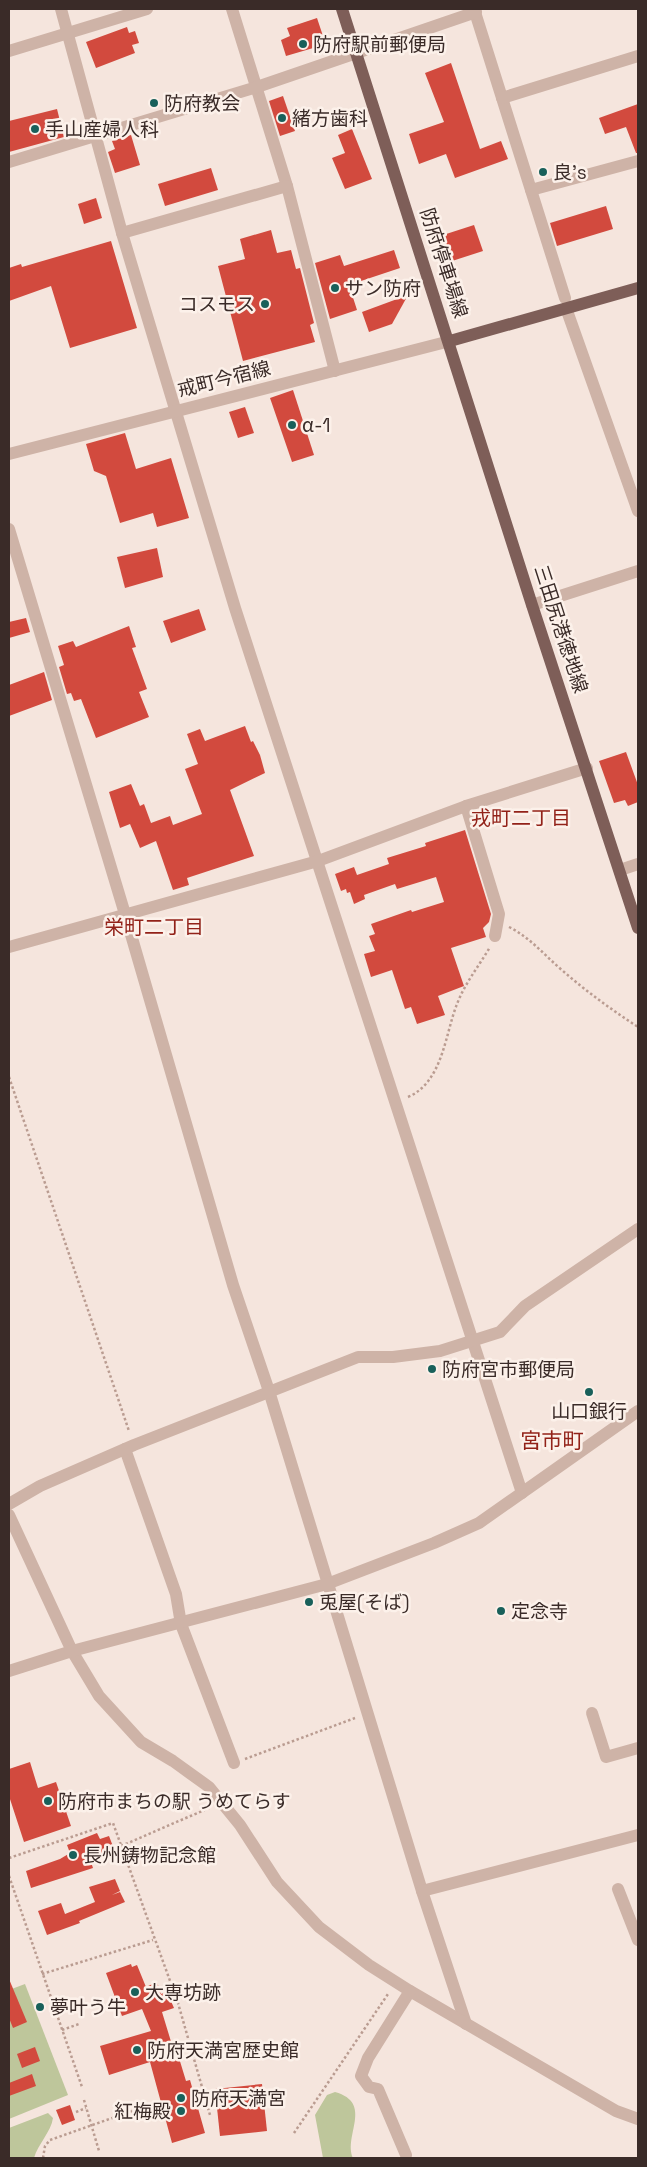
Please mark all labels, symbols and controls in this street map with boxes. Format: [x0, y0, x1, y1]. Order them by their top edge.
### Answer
place label: 防府駅前郵便局 [313, 32, 446, 57]
marker: 防府駅前郵便局 [297, 38, 309, 50]
place label: 防府教会 [164, 91, 240, 116]
marker: 防府教会 [148, 97, 160, 109]
place label: 緒方歯科 [292, 106, 368, 131]
marker: 緒方歯科 [276, 112, 288, 124]
place label: 手山産婦人科 [45, 117, 159, 142]
marker: 手山産婦人科 [29, 123, 41, 135]
place label: 良's [553, 160, 587, 185]
marker: 良's [537, 166, 549, 178]
street label: 防府停車場線 [414, 205, 474, 321]
place label: サン防府 [345, 276, 421, 301]
marker: サン防府 [329, 282, 341, 294]
place label: コスモス [179, 292, 255, 317]
marker: コスモス [259, 298, 271, 310]
street label: 戒町今宿線 [175, 355, 273, 403]
place label: α-1 [302, 413, 330, 438]
marker: α-1 [286, 419, 298, 431]
street label: 三田尻港徳地線 [529, 562, 593, 696]
district label: 戎町二丁目 [471, 805, 571, 831]
district label: 栄町二丁目 [104, 914, 204, 940]
place label: 防府宮市郵便局 [442, 1357, 575, 1382]
marker: 防府宮市郵便局 [426, 1363, 438, 1375]
marker: 山口銀行 [583, 1386, 595, 1398]
place label: 山口銀行 [551, 1399, 627, 1424]
district label: 宮市町 [521, 1427, 584, 1454]
place label: 兎屋(そば) [319, 1590, 409, 1615]
marker: 兎屋(そば) [303, 1596, 315, 1608]
place label: 定念寺 [511, 1599, 568, 1624]
marker: 定念寺 [495, 1605, 507, 1617]
place label: 防府市まちの駅 うめてらす [58, 1789, 291, 1814]
marker: 防府市まちの駅 うめてらす [42, 1795, 54, 1807]
place label: 長州鋳物記念館 [83, 1843, 216, 1868]
marker: 長州鋳物記念館 [67, 1849, 79, 1861]
place label: 大専坊跡 [145, 1980, 221, 2005]
marker: 大専坊跡 [129, 1986, 141, 1998]
place label: 夢叶う牛 [50, 1995, 126, 2020]
marker: 夢叶う牛 [34, 2001, 46, 2013]
place label: 防府天満宮歴史館 [147, 2038, 299, 2063]
marker: 防府天満宮歴史館 [131, 2044, 143, 2056]
place label: 防府天満宮 [191, 2086, 286, 2111]
marker: 防府天満宮 [175, 2092, 187, 2104]
place label: 紅梅殿 [114, 2099, 171, 2124]
marker: 紅梅殿 [175, 2105, 187, 2117]

